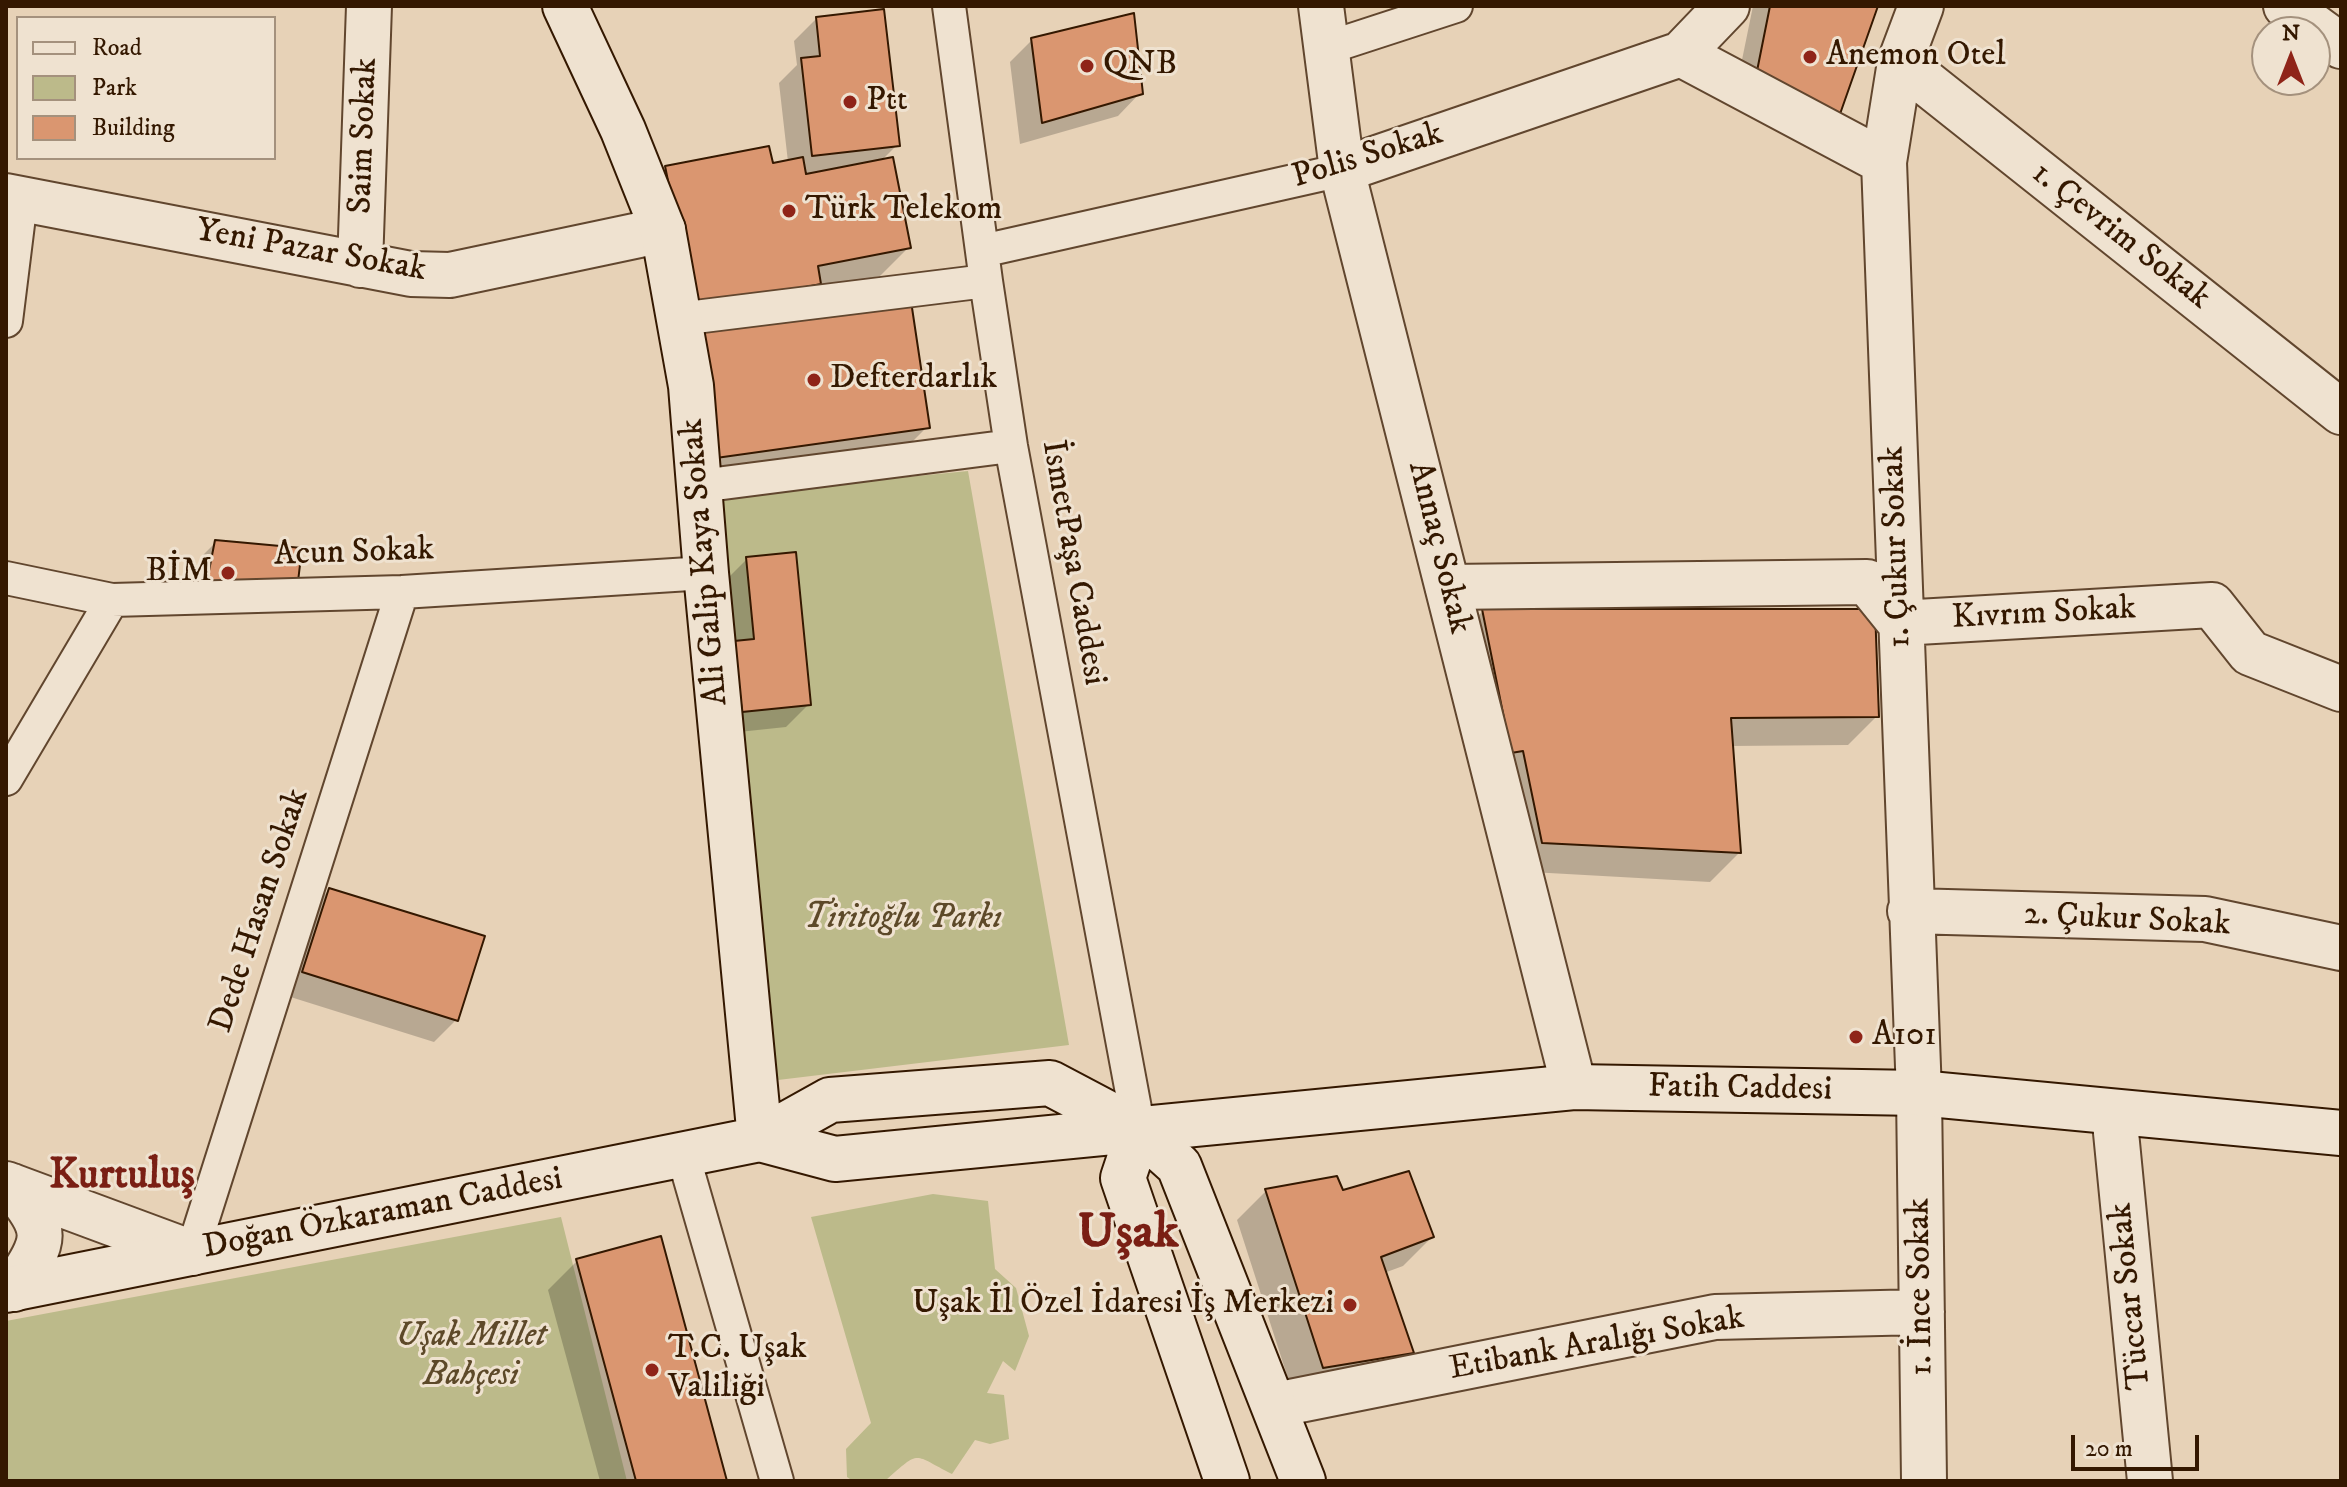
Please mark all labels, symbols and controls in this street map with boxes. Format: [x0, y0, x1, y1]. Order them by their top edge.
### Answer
legend [16, 16, 276, 160]
north arrow [2251, 16, 2331, 96]
text: N [2282, 20, 2300, 47]
text: Road [92, 33, 142, 63]
place label: Anemon Otel [1826, 37, 2006, 77]
place label: QNB [1103, 46, 1177, 86]
marker: Anemon Otel [1801, 48, 1819, 66]
street label: Saim Sokak [342, 57, 388, 215]
marker: QNB [1078, 57, 1096, 75]
text: Park [92, 73, 137, 103]
place label: Ptt [866, 82, 908, 122]
marker: Ptt [841, 93, 859, 111]
text: Building [92, 113, 175, 143]
street label: Polis Sokak [1288, 115, 1448, 199]
street label: 1. Çevrim Sokak [2022, 154, 2218, 320]
place label: Türk Telekom [805, 191, 1002, 231]
marker: Türk Telekom [780, 202, 798, 220]
street label: Yeni Pazar Sokak [193, 212, 429, 292]
place label: Defterdarlık [830, 360, 997, 400]
marker: Defterdarlık [805, 371, 823, 389]
street label: Ali Galip Kaya Sokak [673, 417, 739, 707]
street label: İsmetPaşa Caddesi [1030, 437, 1114, 689]
street label: 1. Çukur Sokak [1874, 445, 1922, 649]
street label: Annaç Sokak [1397, 458, 1479, 638]
street label: Acun Sokak [273, 531, 435, 577]
place label: BİM [145, 553, 212, 593]
marker: BİM [219, 564, 237, 582]
street label: Kıvrım Sokak [1951, 590, 2137, 640]
street label: Dede Hasan Sokak [202, 784, 320, 1038]
street label: 2. Çukur Sokak [2023, 895, 2231, 947]
park label: Tiritoğlu Parkı [804, 900, 1002, 940]
place label: A101 [1872, 1017, 1937, 1057]
marker: A101 [1847, 1028, 1865, 1046]
street label: Fatih Caddesi [1648, 1068, 1832, 1112]
district label: Kurtuluş [49, 1153, 195, 1203]
street label: Doğan Özkaraman Caddesi [200, 1160, 566, 1270]
street label: 1. İnce Sokak [1900, 1198, 1944, 1376]
street label: Tüccar Sokak [2102, 1201, 2162, 1391]
district label: Uşak [1077, 1206, 1179, 1266]
place label: Uşak İl Özel İdaresi İş Merkezi [912, 1285, 1334, 1325]
marker: Uşak İl Özel İdaresi İş Merkezi [1341, 1296, 1359, 1314]
street label: Etibank Aralığı Sokak [1446, 1299, 1748, 1391]
park label: Uşak Millet Bahçesi [396, 1318, 546, 1398]
place label: T.C. Uşak Valiliği [668, 1330, 807, 1410]
marker: T.C. Uşak Valiliği [643, 1361, 661, 1379]
scale bar [2075, 1419, 2203, 1469]
text: 20 m [2085, 1434, 2133, 1464]

